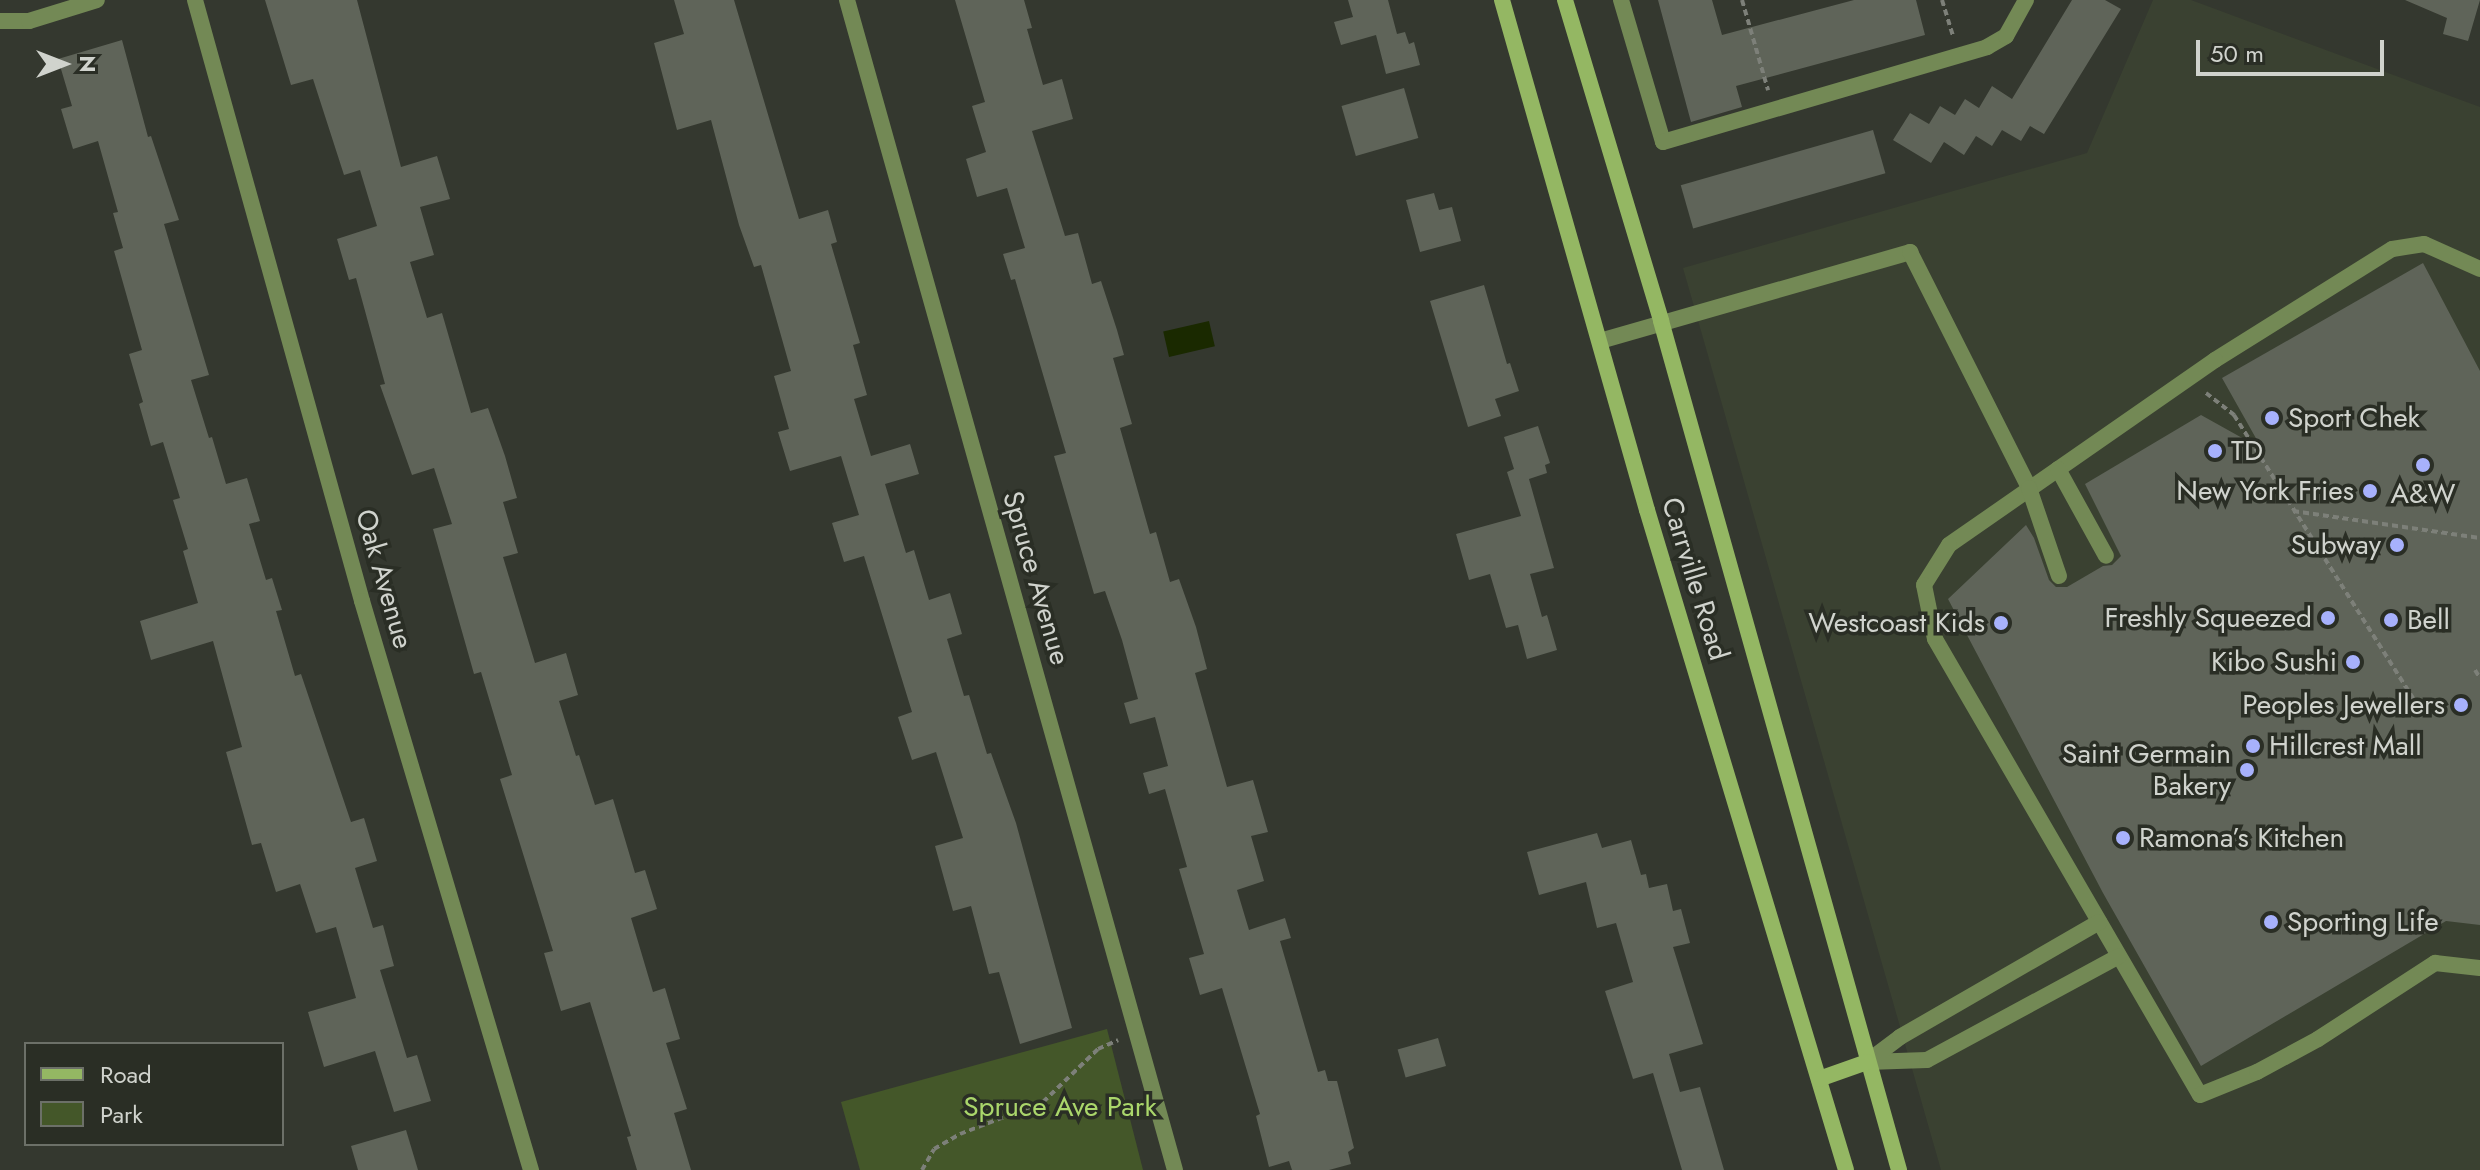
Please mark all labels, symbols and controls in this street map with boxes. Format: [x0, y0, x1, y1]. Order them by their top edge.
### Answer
north arrow [24, 24, 104, 104]
scale bar [2200, 24, 2388, 74]
text: 50 m [2210, 36, 2264, 71]
text: N [72, 55, 104, 73]
place label: Sport Chek [2288, 401, 2420, 435]
marker: Sport Chek [2263, 409, 2281, 427]
place label: TD [2231, 434, 2263, 468]
marker: TD [2206, 442, 2224, 460]
marker: A&W [2414, 456, 2432, 474]
place label: New York Fries [2176, 474, 2354, 508]
place label: A&W [2390, 477, 2456, 511]
marker: New York Fries [2361, 482, 2379, 500]
street label: Spruce Avenue [995, 487, 1077, 669]
street label: Carrville Road [1654, 494, 1736, 664]
street label: Oak Avenue [348, 505, 420, 653]
place label: Subway [2291, 528, 2381, 562]
marker: Subway [2388, 536, 2406, 554]
place label: Freshly Squeezed [2105, 601, 2312, 635]
place label: Bell [2407, 603, 2450, 637]
place label: Westcoast Kids [1808, 606, 1985, 640]
marker: Freshly Squeezed [2319, 609, 2337, 627]
marker: Bell [2382, 611, 2400, 629]
marker: Westcoast Kids [1992, 614, 2010, 632]
place label: Kibo Sushi [2211, 645, 2337, 679]
marker: Kibo Sushi [2344, 653, 2362, 671]
place label: Peoples Jewellers [2242, 688, 2445, 722]
marker: Peoples Jewellers [2452, 696, 2470, 714]
place label: Hillcrest Mall [2269, 729, 2422, 763]
place label: Saint Germain Bakery [2062, 737, 2231, 803]
marker: Hillcrest Mall [2244, 737, 2262, 755]
marker: Saint Germain Bakery [2238, 761, 2256, 779]
place label: Ramona’s Kitchen [2139, 821, 2344, 855]
marker: Ramona’s Kitchen [2114, 829, 2132, 847]
place label: Sporting Life [2287, 905, 2439, 939]
marker: Sporting Life [2262, 913, 2280, 931]
legend [24, 1042, 284, 1146]
text: Road [100, 1057, 152, 1092]
park label: Spruce Ave Park [963, 1090, 1157, 1124]
text: Park [100, 1097, 143, 1132]

